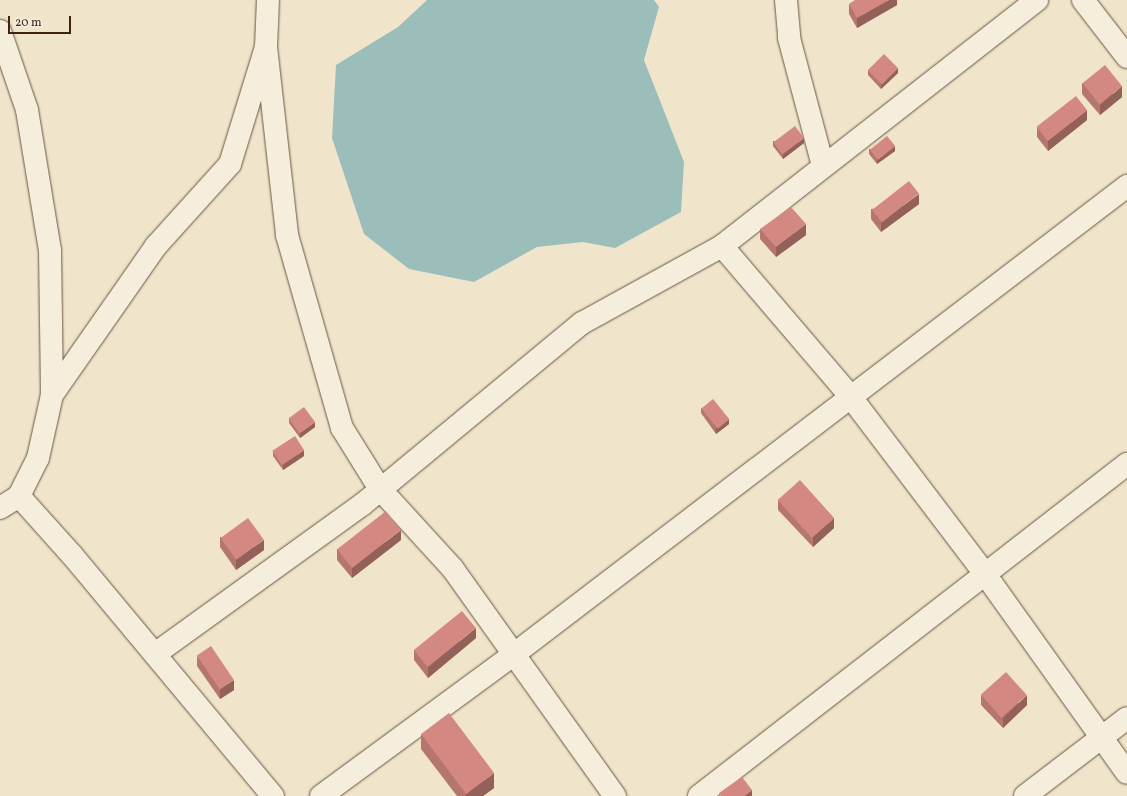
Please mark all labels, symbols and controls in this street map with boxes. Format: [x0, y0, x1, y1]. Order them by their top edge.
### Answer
scale bar [10, 8, 73, 34]
text: 20 m [15, 15, 42, 31]

